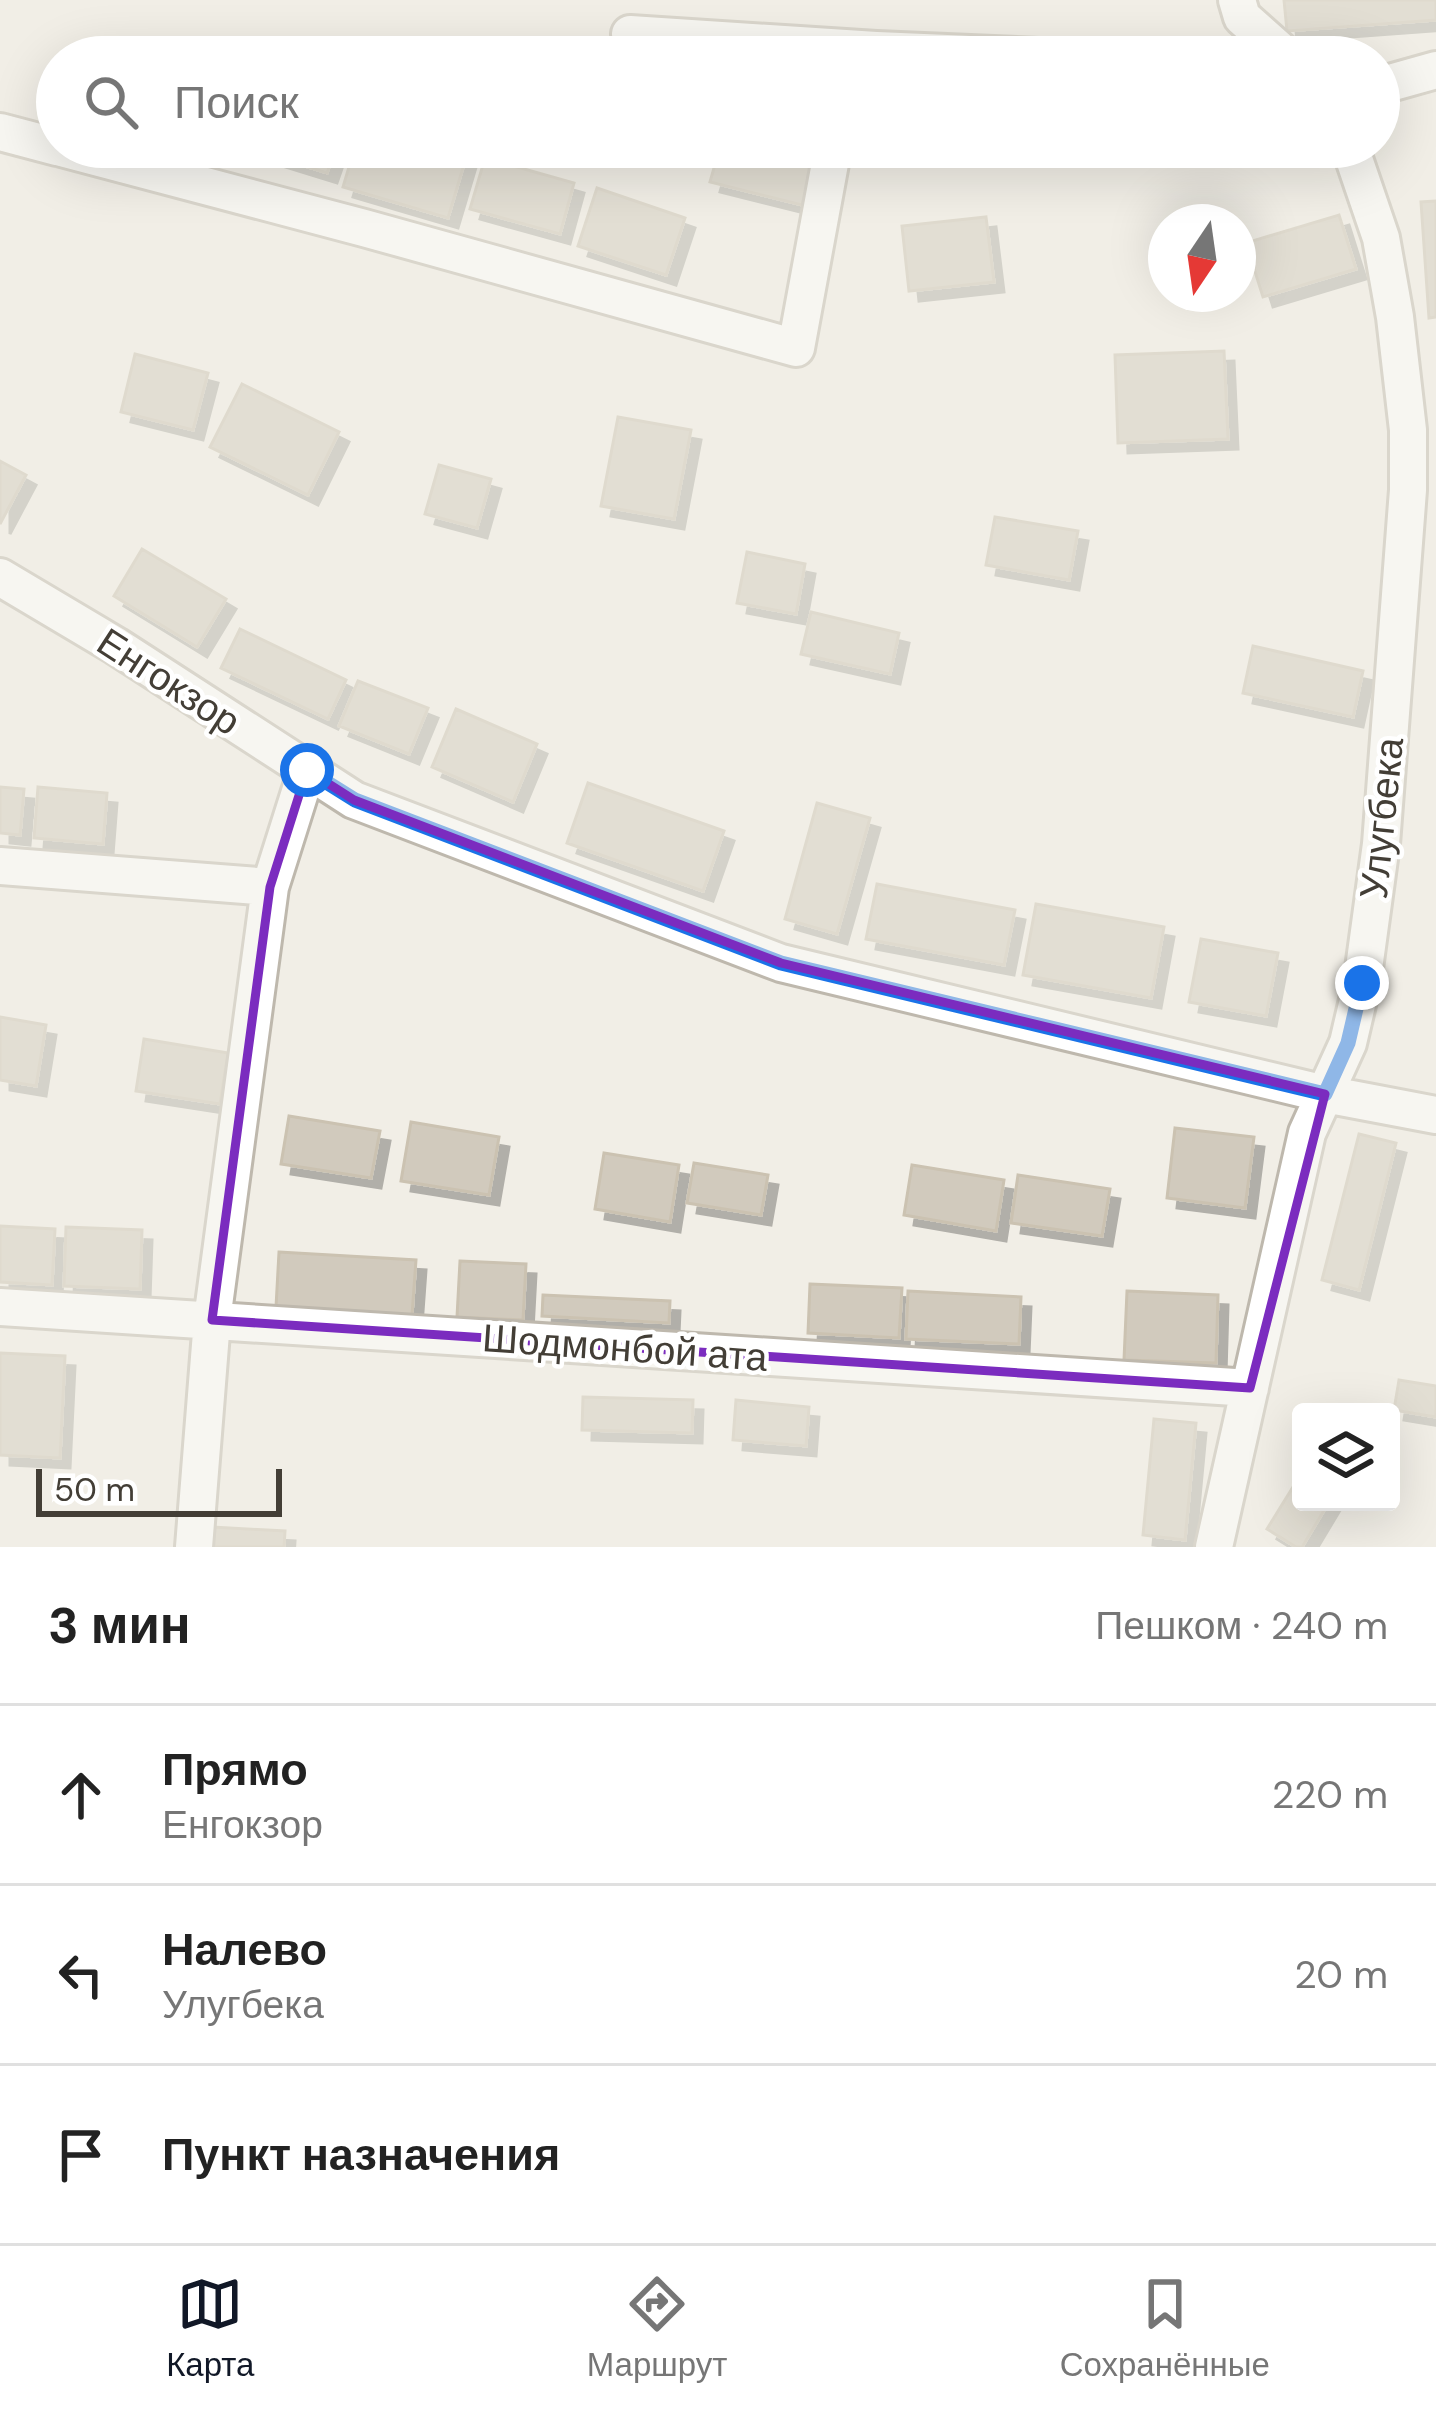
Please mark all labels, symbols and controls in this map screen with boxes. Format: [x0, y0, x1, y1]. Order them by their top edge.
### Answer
search box [36, 36, 1400, 168]
icon: search [78, 69, 144, 135]
text: Поиск [174, 73, 299, 132]
north arrow [1148, 204, 1256, 312]
street label: Енгокзор [87, 616, 250, 747]
street label: Улугбека [1348, 735, 1415, 901]
route start [280, 743, 334, 797]
route end [1335, 956, 1389, 1010]
street label: Шодмонбой ата [481, 1312, 769, 1383]
map controls [1292, 1403, 1400, 1511]
button: layers [1292, 1403, 1400, 1511]
scale bar [36, 1463, 282, 1516]
text: 50 m [54, 1468, 135, 1511]
text: 3 мин [48, 1592, 191, 1659]
text: Пешком · 240 m [1095, 1600, 1388, 1651]
text: Прямо [162, 1740, 308, 1799]
icon: ahead [48, 1762, 114, 1828]
text: 220 m [1272, 1769, 1388, 1820]
text: Енгокзор [162, 1799, 323, 1850]
text: Налево [162, 1920, 327, 1979]
icon: left [48, 1942, 114, 2008]
text: 20 m [1294, 1949, 1388, 2000]
text: Улугбека [162, 1979, 324, 2030]
icon: arrive [48, 2122, 114, 2188]
text: Пункт назначения [162, 2125, 560, 2184]
tab: Карта [166, 2271, 254, 2386]
tab: Маршрут [587, 2271, 727, 2386]
tab: Сохранённые [1060, 2271, 1270, 2386]

